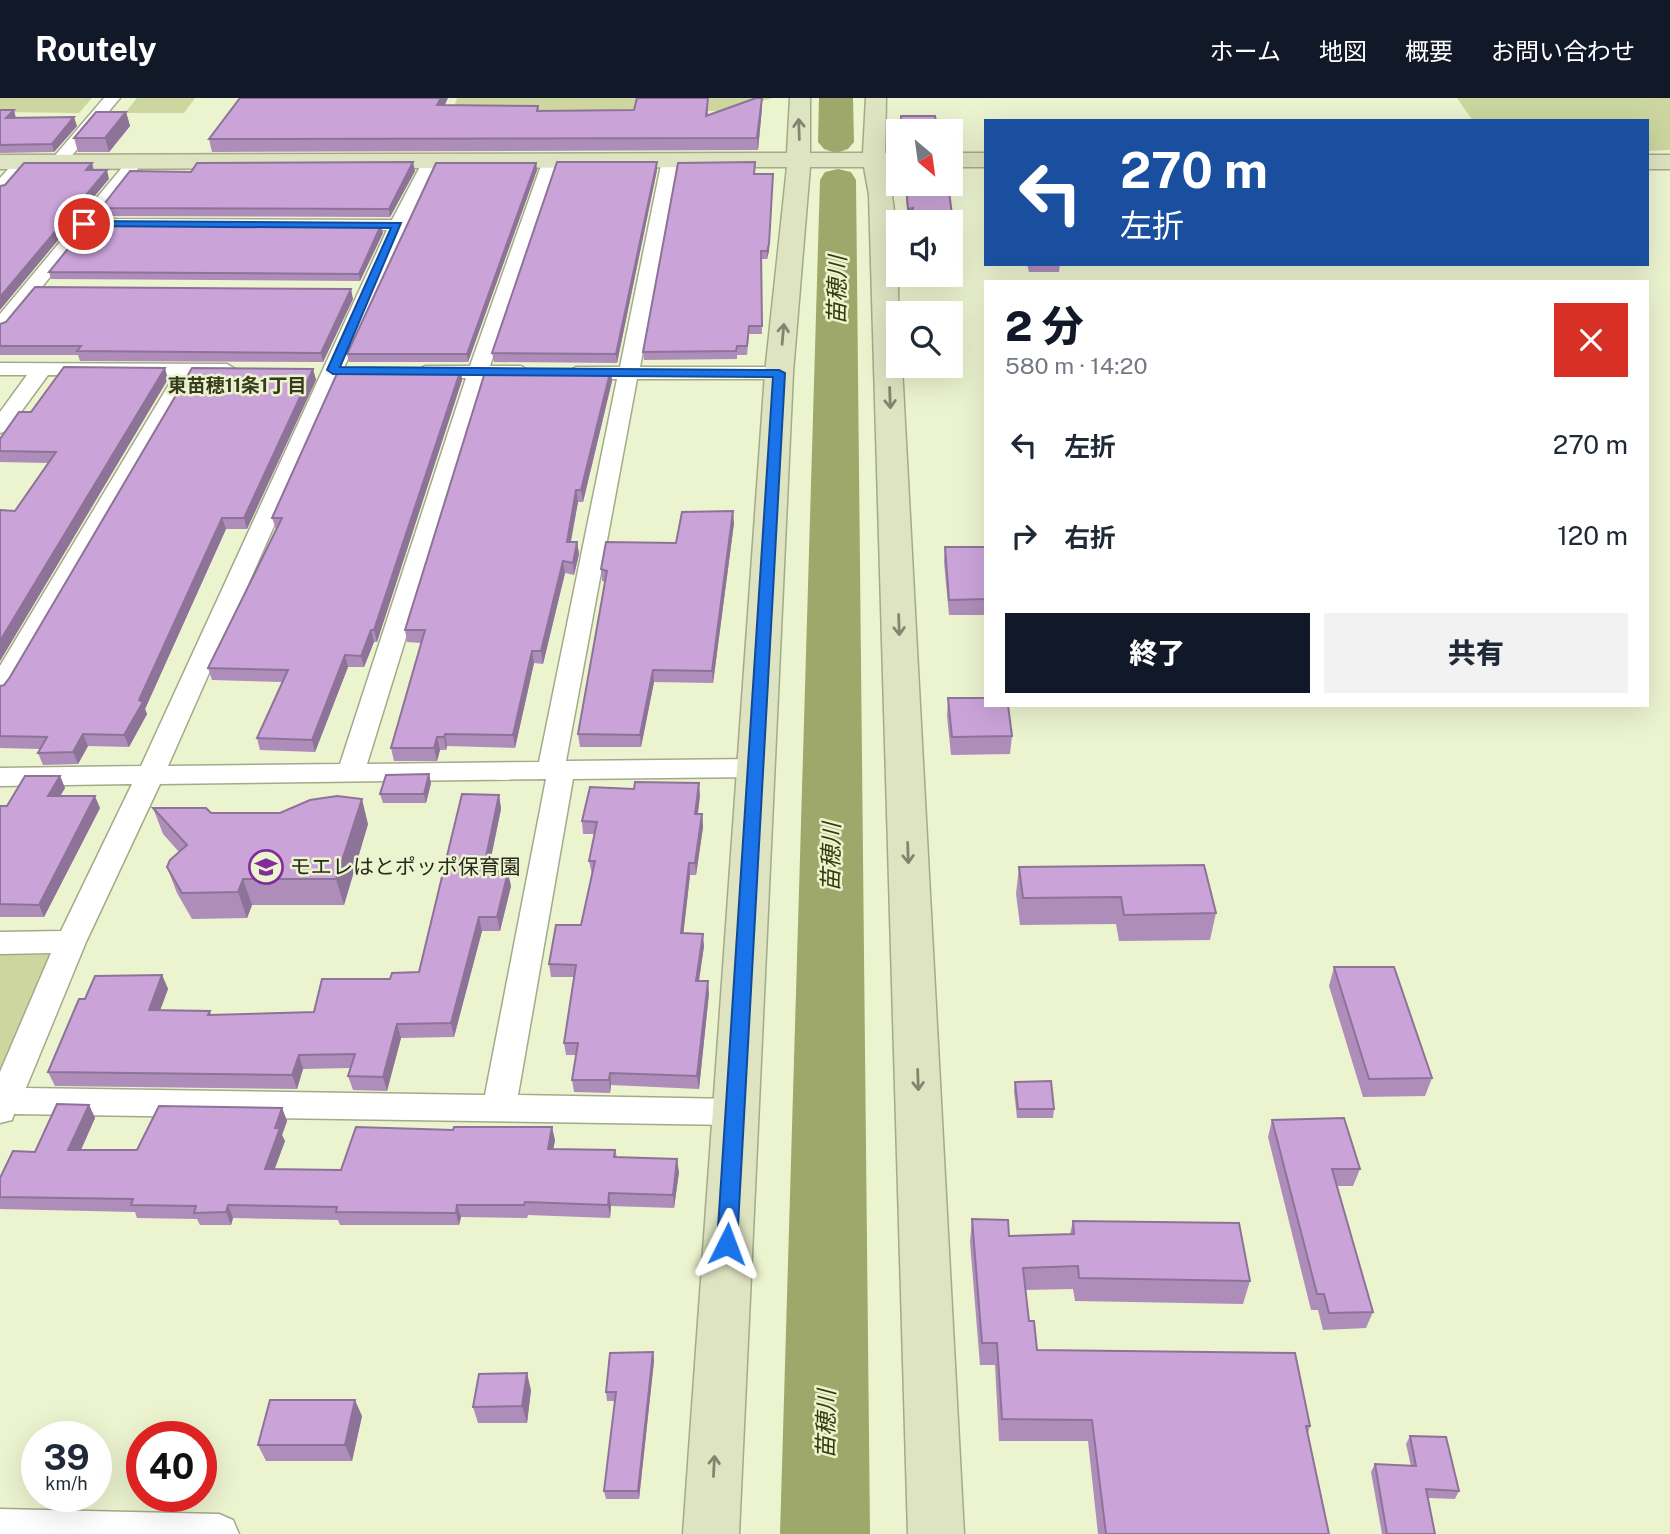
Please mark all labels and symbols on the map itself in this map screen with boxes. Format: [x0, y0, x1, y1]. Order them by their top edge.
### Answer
one-way arrow [792, 118, 805, 141]
north arrow [886, 119, 962, 196]
pin [54, 194, 114, 254]
water label: 苗穂川 [822, 252, 851, 325]
one-way arrow [777, 323, 790, 346]
district label: 東苗穂11条1丁目 [168, 374, 306, 396]
one-way arrow [883, 386, 896, 409]
one-way arrow [892, 614, 905, 637]
water label: 苗穂川 [816, 819, 845, 892]
one-way arrow [902, 841, 915, 864]
school or university icon: モエレはとポッポ保育園 [247, 848, 285, 886]
place label: モエレはとポッポ保育園 [290, 854, 521, 879]
one-way arrow [911, 1068, 924, 1091]
position arrow [690, 1207, 764, 1281]
water label: 苗穂川 [811, 1386, 840, 1459]
speed limit sign: 40 [126, 1421, 217, 1512]
one-way arrow [708, 1455, 721, 1478]

